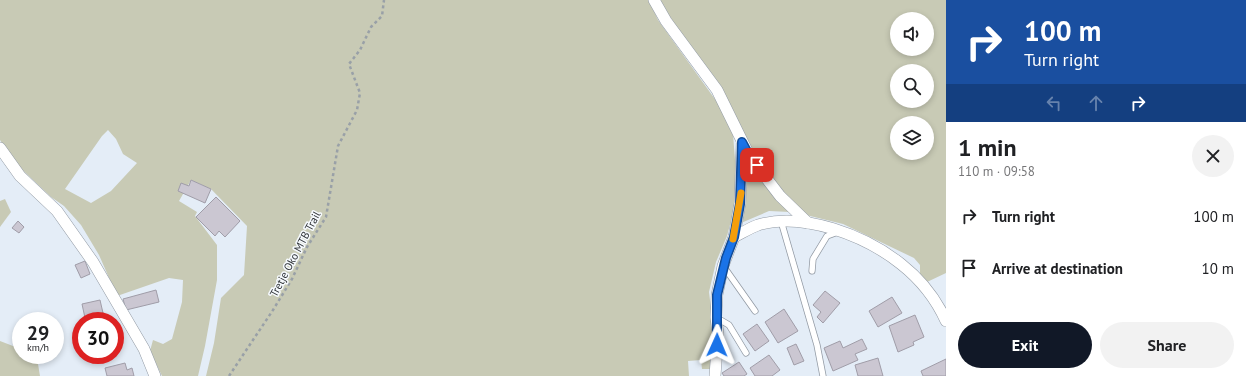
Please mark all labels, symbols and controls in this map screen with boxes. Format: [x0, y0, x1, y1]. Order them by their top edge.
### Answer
map controls [890, 12, 934, 160]
button: sound [890, 12, 934, 56]
text: 100 m [1024, 12, 1101, 49]
icon: right [958, 16, 1010, 68]
text: Turn right [1024, 48, 1099, 71]
button: search [890, 64, 934, 108]
icon: left [1043, 92, 1065, 114]
icon: ahead [1085, 92, 1107, 114]
icon: right [1127, 92, 1149, 114]
button: layers [890, 116, 934, 160]
text: 1 min [958, 132, 1017, 163]
button: close [1192, 135, 1234, 177]
pin [740, 148, 774, 182]
icon: arrive [746, 154, 768, 176]
text: 110 m · 09:58 [958, 163, 1035, 180]
icon: right [958, 205, 980, 227]
text: Turn right [992, 207, 1055, 226]
text: 100 m [1193, 207, 1234, 226]
street label: Tretje Oko MTB Trail [266, 208, 324, 299]
icon: arrive [958, 257, 980, 279]
text: Arrive at destination [992, 259, 1123, 278]
text: 10 m [1201, 259, 1234, 278]
speed limit sign: 30 [72, 312, 124, 364]
text: 29 [27, 320, 49, 346]
button: Exit [958, 322, 1092, 368]
button: Share [1100, 322, 1234, 368]
position arrow [696, 324, 738, 366]
text: km/h [27, 341, 49, 354]

